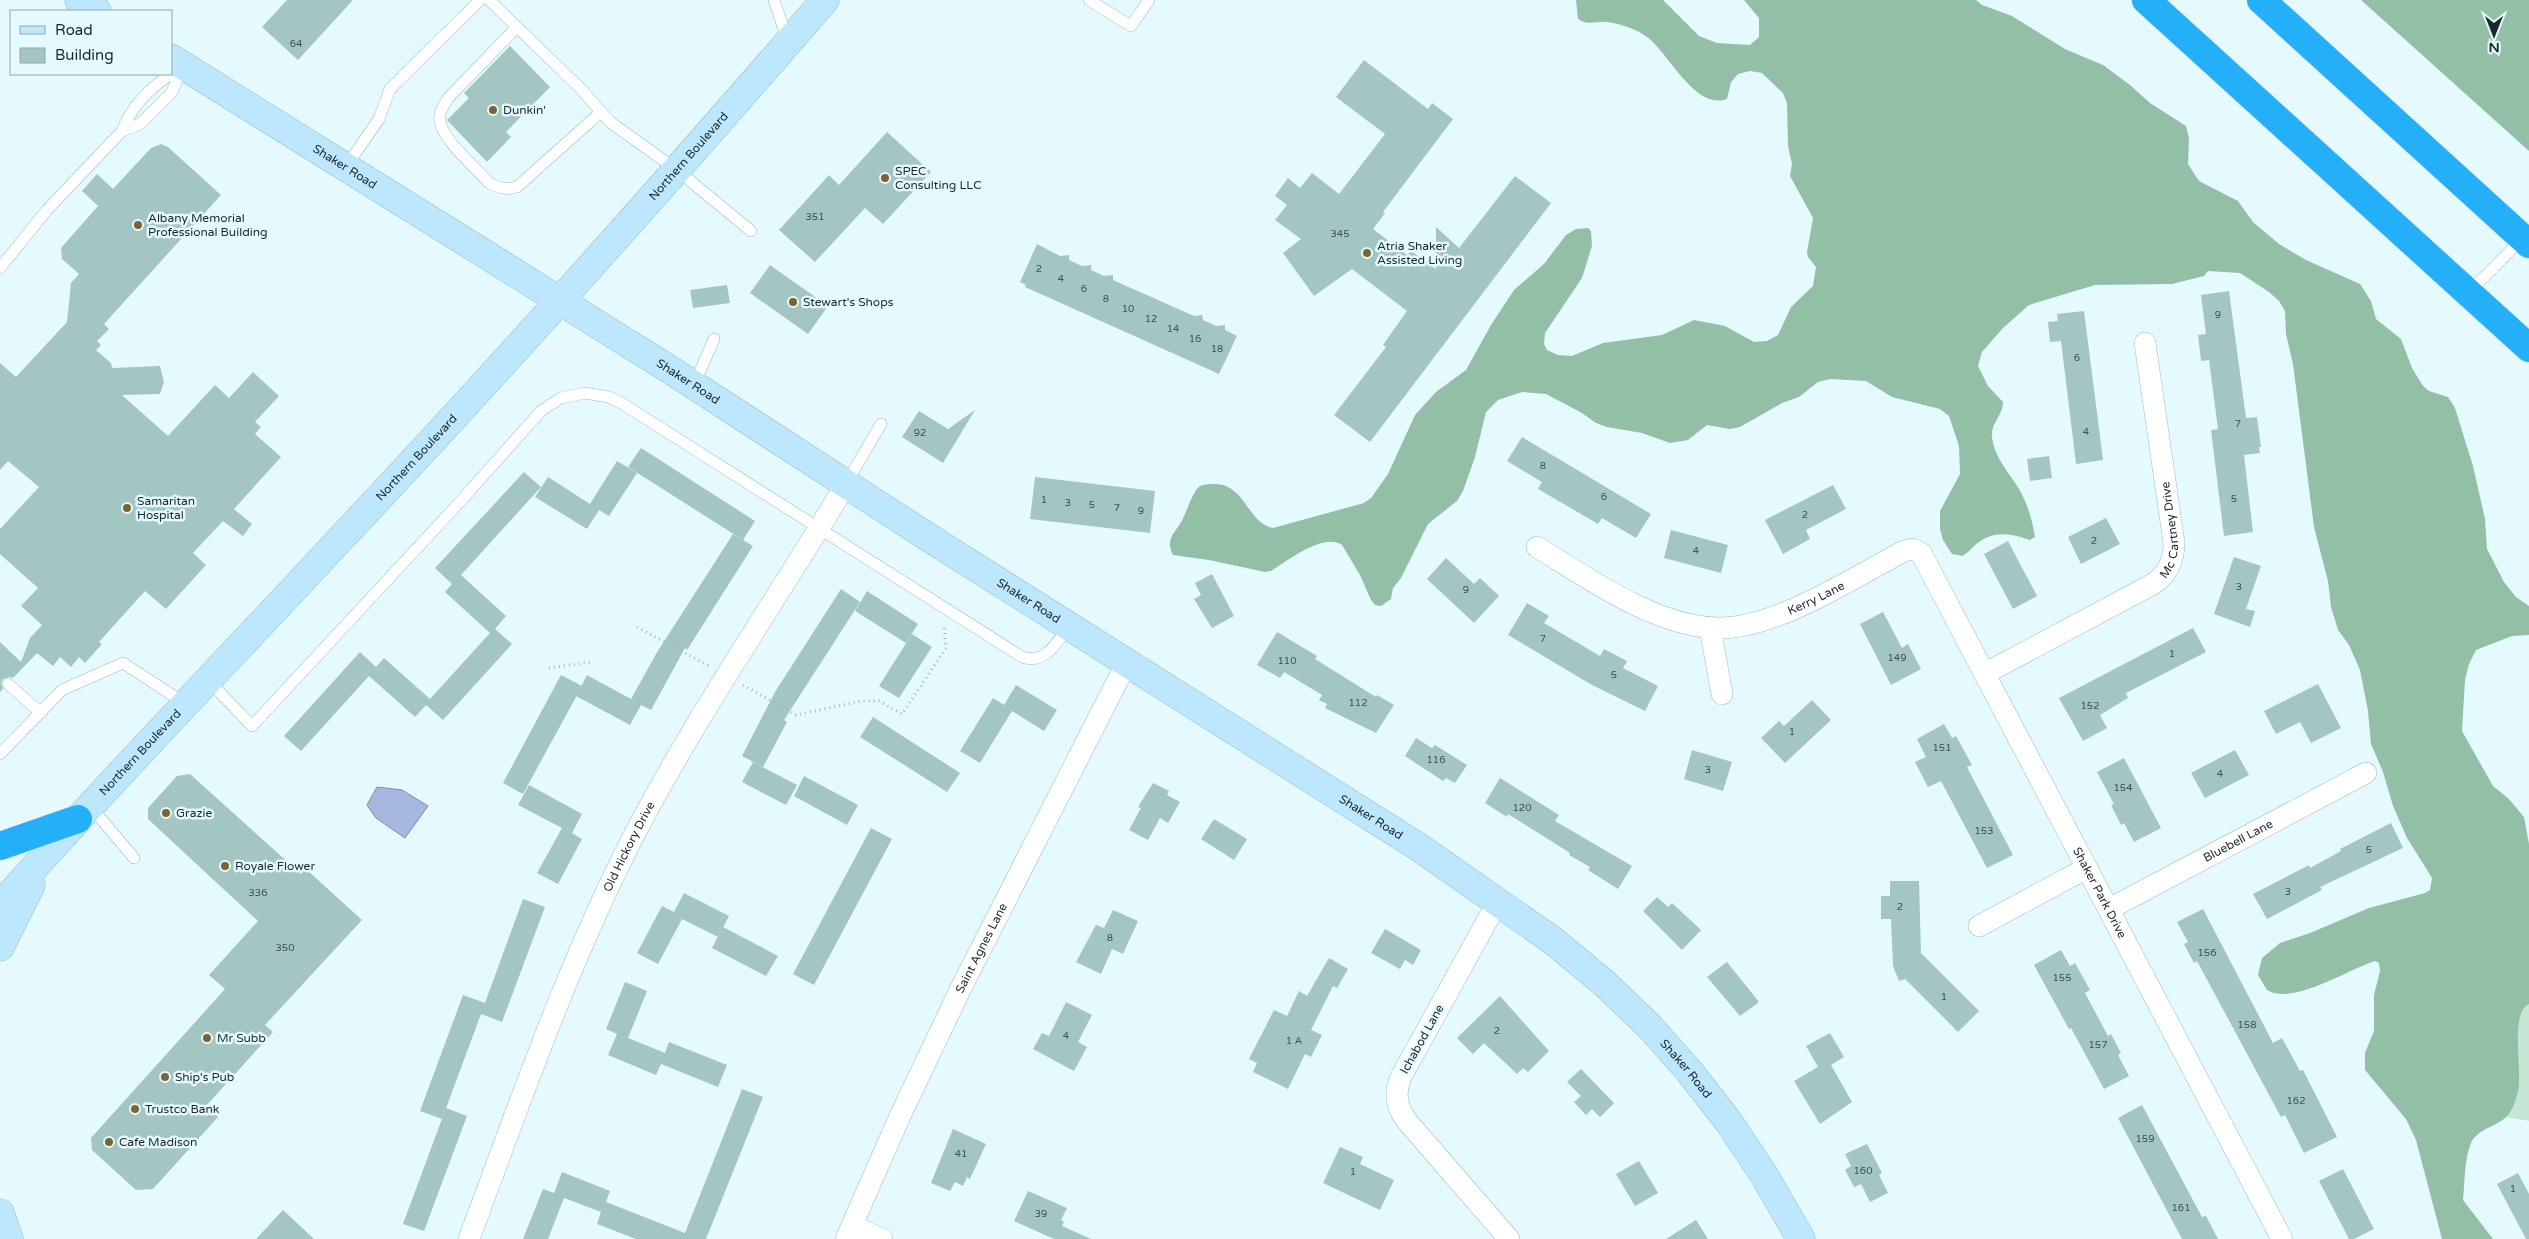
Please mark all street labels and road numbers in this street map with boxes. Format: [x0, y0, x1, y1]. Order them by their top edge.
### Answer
street label: Northern Boulevard [646, 109, 731, 203]
street label: Shaker Road [310, 141, 379, 192]
street label: Shaker Road [654, 356, 722, 407]
street label: Northern Boulevard [373, 411, 460, 504]
street label: Mc Cartney Drive [2157, 481, 2181, 581]
street label: Shaker Road [994, 575, 1063, 626]
street label: Kerry Lane [1785, 578, 1847, 618]
street label: Northern Boulevard [97, 706, 184, 798]
street label: Shaker Road [1337, 792, 1405, 842]
street label: Old Hickory Drive [600, 799, 658, 894]
street label: Bluebell Lane [2201, 817, 2275, 865]
street label: Shaker Park Drive [2070, 845, 2130, 941]
street label: Saint Agnes Lane [953, 900, 1010, 995]
street label: Ichabod Lane [1397, 1002, 1447, 1076]
street label: Shaker Road [1657, 1036, 1715, 1101]

